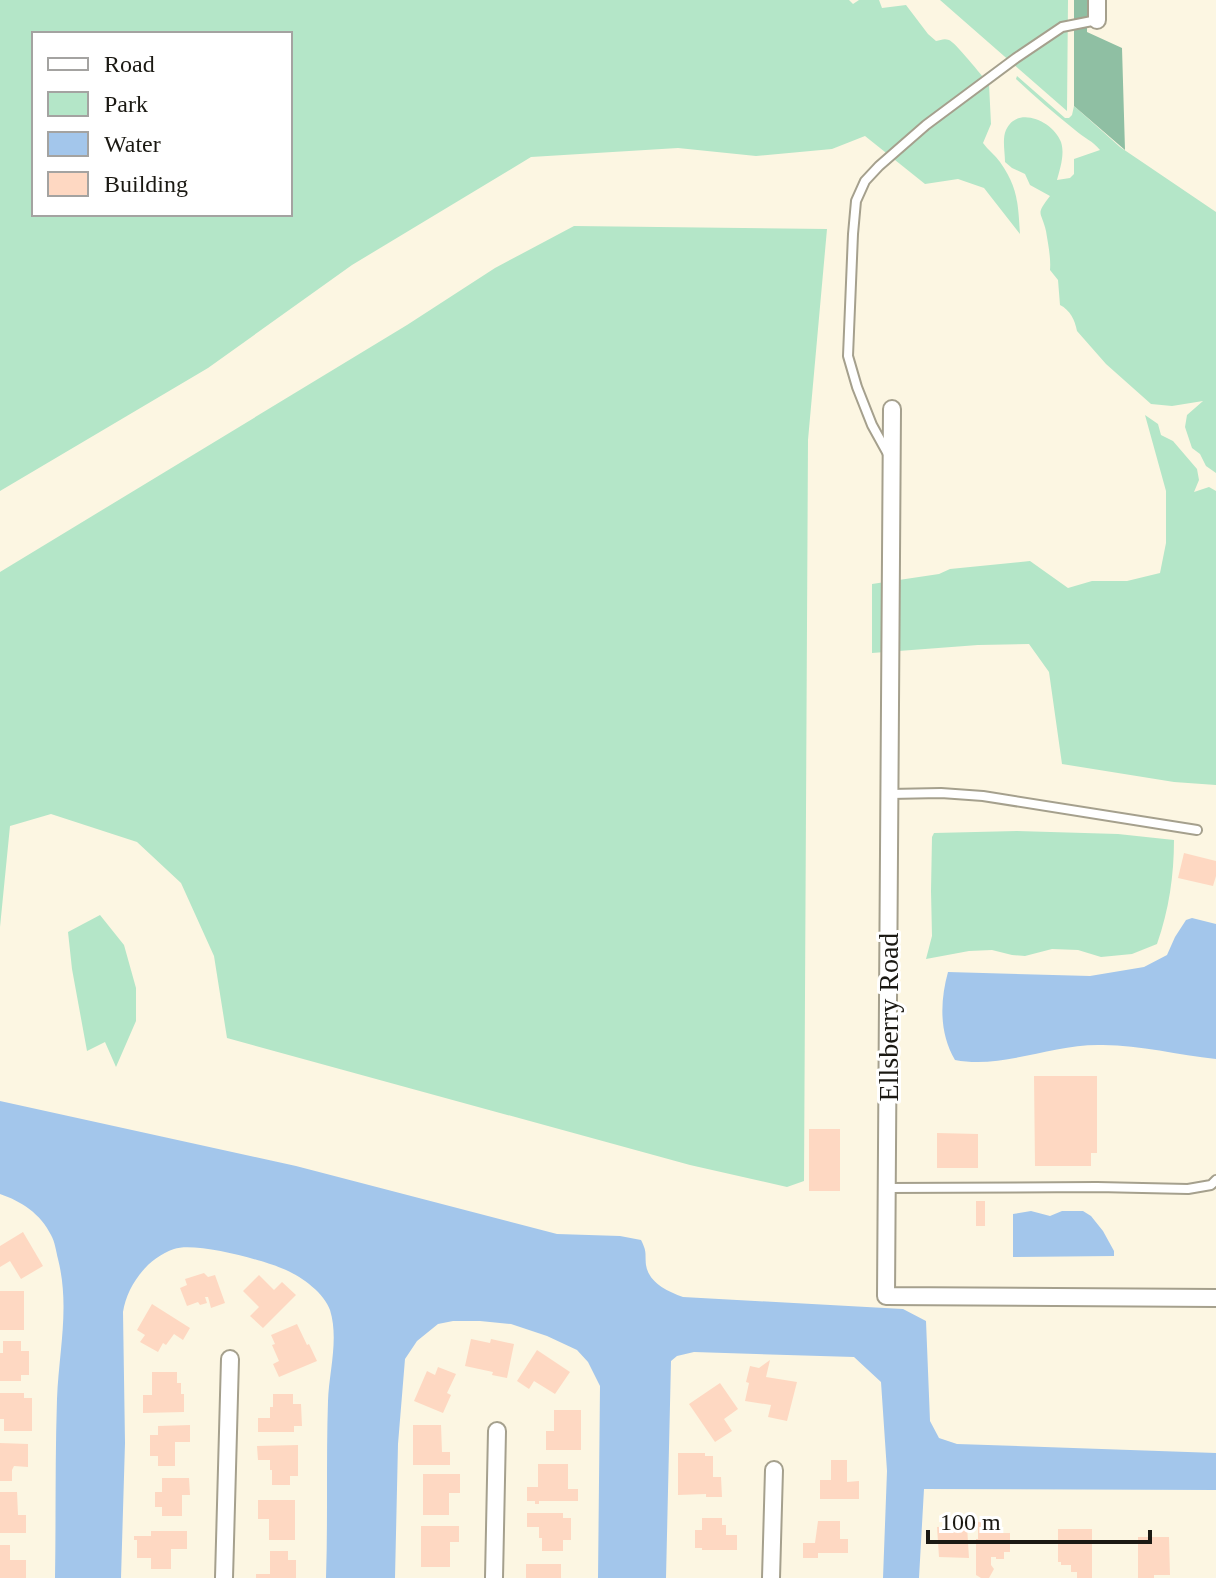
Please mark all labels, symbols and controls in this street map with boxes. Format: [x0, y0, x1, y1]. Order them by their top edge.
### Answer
legend [32, 32, 292, 216]
text: Road [104, 51, 155, 77]
text: Park [104, 91, 148, 117]
text: Water [104, 131, 161, 157]
text: Building [104, 171, 188, 197]
street label: Ellsberry Road [873, 933, 904, 1101]
scale bar [928, 1494, 1150, 1544]
text: 100 m [940, 1509, 1001, 1535]

